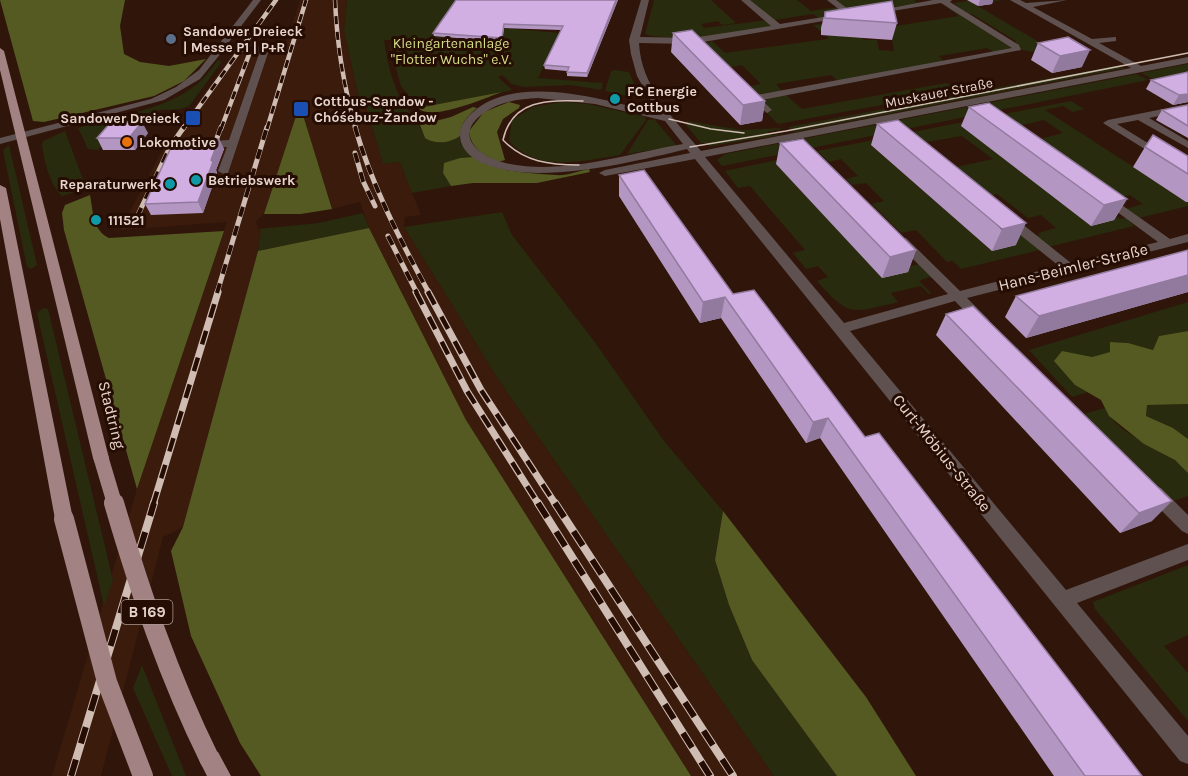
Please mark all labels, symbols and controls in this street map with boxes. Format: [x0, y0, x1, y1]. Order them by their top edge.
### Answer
place label: Sandower Dreieck | Messe P1 | P+R [183, 23, 303, 56]
marker: Sandower Dreieck | Messe P1 | P+R [164, 32, 178, 46]
park label: Kleingartenanlage "Flotter Wuchs" e.V. [391, 35, 512, 68]
street label: Muskauer Straße [884, 74, 994, 112]
place label: FC Energie Cottbus [627, 83, 697, 116]
marker: FC Energie Cottbus [608, 92, 622, 106]
place label: Cottbus-Sandow - Chóśebuz-Žandow [314, 93, 437, 126]
marker: Cottbus-Sandow - Chóśebuz-Žandow [292, 100, 310, 118]
marker: Sandower Dreieck [184, 109, 202, 127]
place label: Sandower Dreieck [60, 110, 181, 127]
place label: Lokomotive [139, 134, 216, 151]
marker: Lokomotive [120, 135, 134, 149]
place label: Betriebswerk [208, 172, 296, 189]
marker: Betriebswerk [189, 173, 203, 187]
place label: Reparaturwerk [60, 176, 159, 193]
marker: Reparaturwerk [163, 177, 177, 191]
place label: 111521 [108, 212, 145, 229]
marker: 111521 [89, 213, 103, 227]
street label: Hans-Beimler-Straße [996, 239, 1150, 295]
street label: Stadtring [94, 379, 130, 451]
street label: Curt-Möbius-Straße [889, 391, 995, 515]
road number: B 169 [122, 600, 172, 624]

